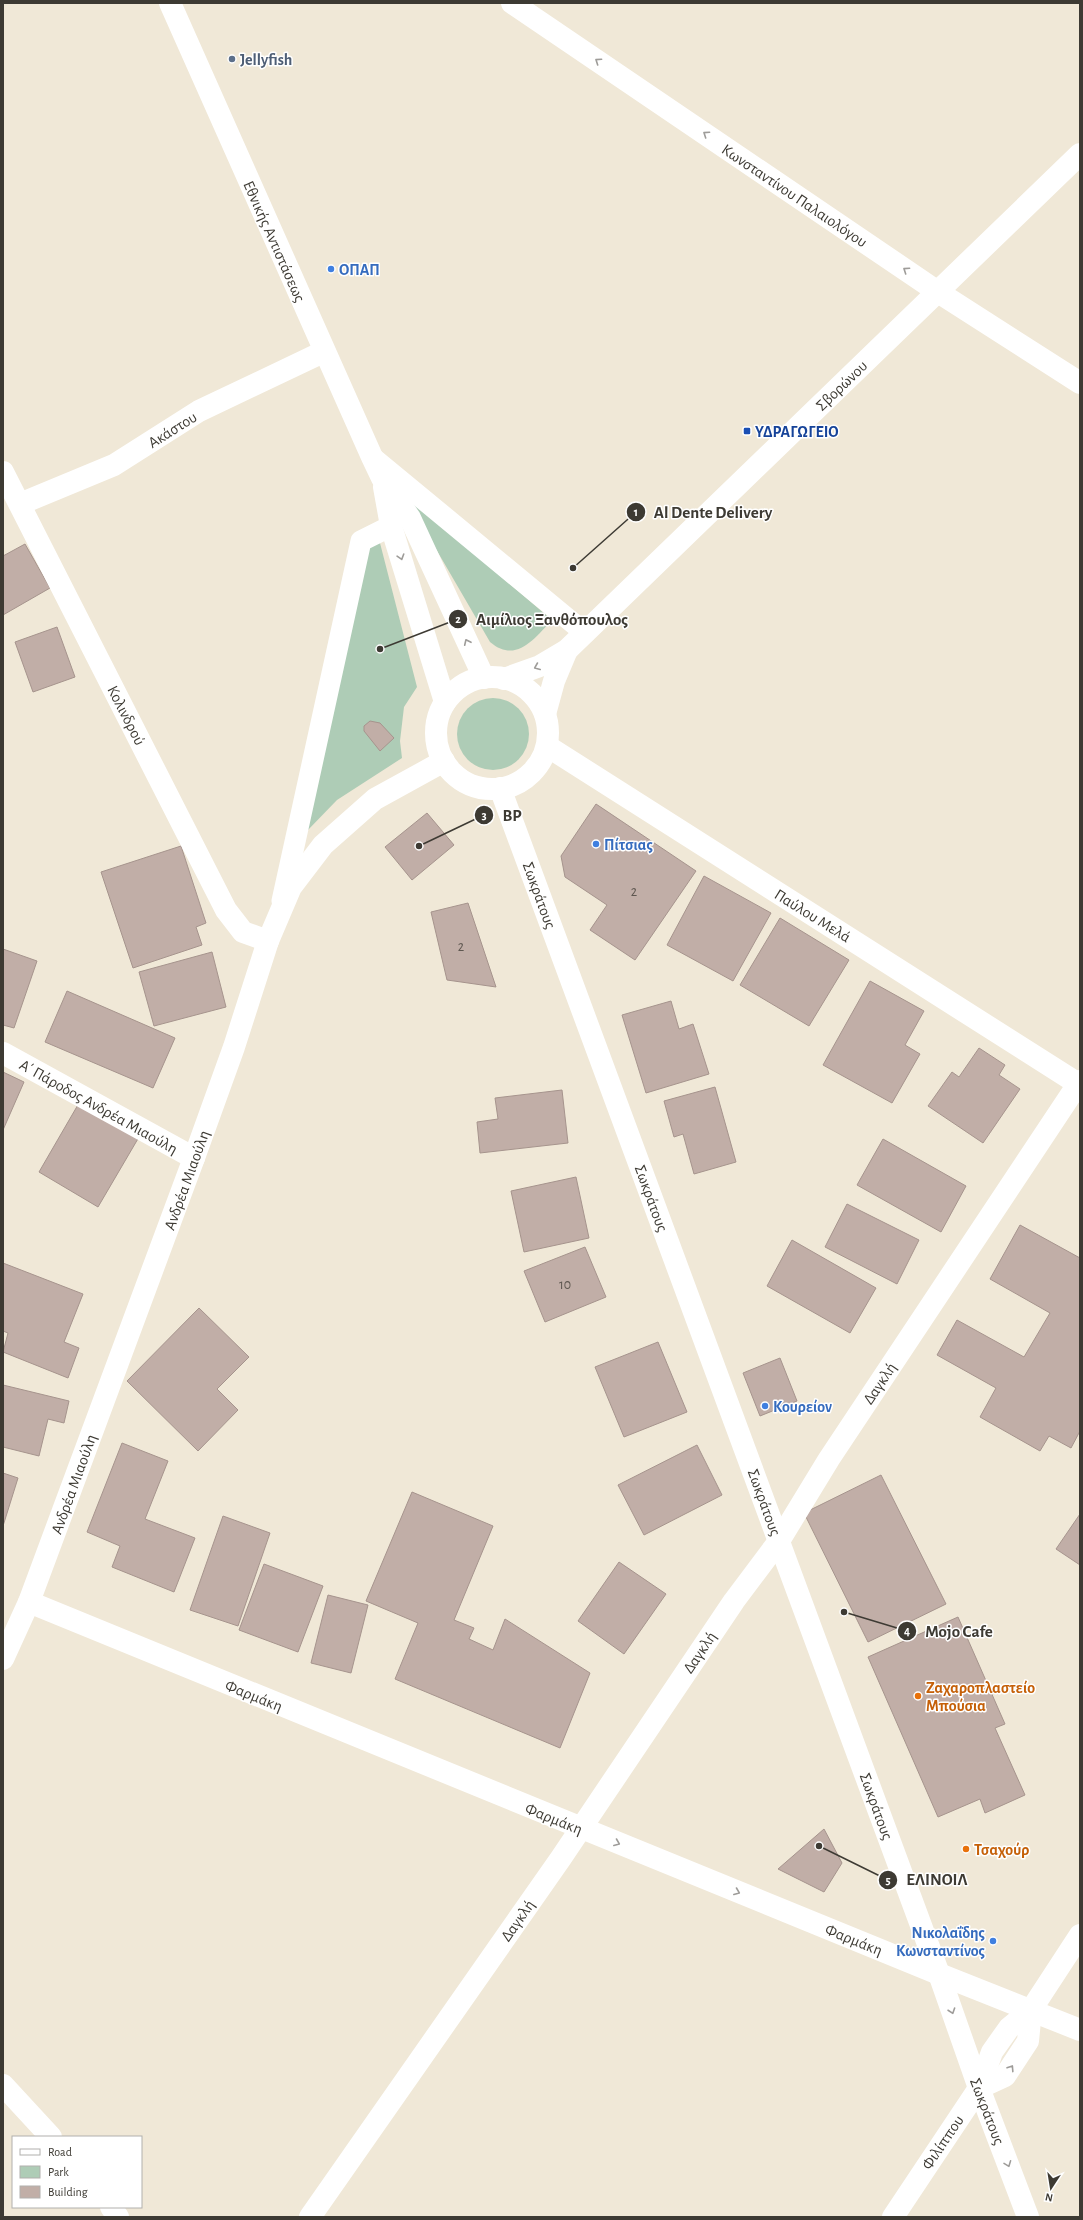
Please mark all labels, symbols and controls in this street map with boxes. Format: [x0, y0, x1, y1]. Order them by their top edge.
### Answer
place label: Jellyfish [240, 52, 292, 69]
marker: Jellyfish [227, 54, 237, 64]
one-way arrow [595, 58, 602, 66]
one-way arrow [703, 132, 710, 139]
street label: Κωνσταντίνου Παλαιολόγου [719, 141, 870, 250]
street label: Εθνικής Αντιστάσεως [239, 178, 308, 305]
place label: ΟΠΑΠ [339, 262, 380, 278]
marker: ΟΠΑΠ [326, 264, 336, 274]
one-way arrow [903, 267, 910, 275]
street label: Σβορώνου [813, 358, 870, 414]
street label: Ακάστου [145, 409, 200, 451]
place label: ΥΔΡΑΓΩΓΕΙΟ [755, 424, 839, 440]
marker: ΥΔΡΑΓΩΓΕΙΟ [742, 426, 752, 436]
callout: Al Dente Delivery [626, 498, 780, 527]
text: Al Dente Delivery [654, 504, 773, 522]
text: 1 [634, 506, 638, 518]
one-way arrow [396, 553, 405, 560]
callout: Αιμίλιος Ξανθόπουλος [448, 605, 636, 634]
text: Αιμίλιος Ξανθόπουλος [476, 611, 628, 629]
text: 2 [455, 613, 461, 625]
one-way arrow [464, 639, 472, 647]
one-way arrow [533, 662, 540, 670]
street label: Κολινδρού [104, 683, 148, 748]
callout: BP [474, 800, 530, 829]
text: BP [502, 807, 522, 824]
text: 3 [481, 809, 487, 821]
place label: Πίτσιας [604, 837, 653, 854]
marker: Πίτσιας [591, 839, 601, 849]
street label: Σωκράτους [519, 860, 559, 931]
house number: 2 [631, 885, 637, 899]
street label: Παύλου Μελά [772, 886, 853, 946]
house number: 2 [458, 940, 464, 954]
street label: Α΄ Πάροδος Ανδρέα Μιαούλη [16, 1057, 180, 1158]
street label: Ανδρέα Μιαούλη [162, 1128, 212, 1232]
street label: Σωκράτους [631, 1163, 671, 1234]
house number: 10 [559, 1278, 571, 1292]
street label: Δαγκλή [860, 1360, 899, 1407]
place label: Κουρείον [773, 1399, 832, 1415]
marker: Κουρείον [760, 1401, 770, 1411]
street label: Ανδρέα Μιαούλη [49, 1432, 99, 1536]
street label: Σωκράτους [744, 1467, 784, 1538]
callout: Mojo Cafe [897, 1616, 1001, 1645]
text: Mojo Cafe [925, 1623, 993, 1641]
text: 4 [904, 1625, 910, 1637]
street label: Δαγκλή [680, 1629, 719, 1676]
street label: Φαρμάκη [223, 1677, 285, 1715]
place label: Ζαχαροπλαστείο Μπούσια [926, 1680, 1035, 1714]
marker: Ζαχαροπλαστείο Μπούσια [913, 1691, 923, 1701]
street label: Σωκράτους [856, 1771, 896, 1842]
street label: Φαρμάκη [523, 1800, 585, 1838]
one-way arrow [613, 1839, 620, 1847]
place label: Τσαχούρ [974, 1842, 1029, 1858]
marker: Τσαχούρ [961, 1844, 971, 1854]
callout: ΕΛΙΝΟΙΛ [878, 1865, 976, 1894]
text: ΕΛΙΝΟΙΛ [906, 1871, 968, 1888]
text: 5 [885, 1874, 891, 1886]
one-way arrow [734, 1887, 741, 1895]
street label: Δαγκλή [498, 1897, 538, 1944]
street label: Φαρμάκη [823, 1921, 885, 1959]
place label: Νικολαΐδης Κωνσταντίνος [896, 1925, 985, 1960]
marker: Νικολαΐδης Κωνσταντίνος [988, 1936, 998, 1946]
one-way arrow [947, 2007, 956, 2014]
one-way arrow [1006, 2065, 1013, 2072]
street label: Σωκράτους [966, 2076, 1007, 2147]
street label: Φιλίππου [919, 2112, 967, 2173]
legend [12, 2136, 142, 2208]
text: Road [48, 2146, 72, 2158]
one-way arrow [1003, 2160, 1011, 2167]
text: Park [48, 2166, 69, 2178]
north arrow [1031, 2168, 1071, 2208]
text: Building [48, 2186, 88, 2198]
text: N [1044, 2191, 1054, 2203]

